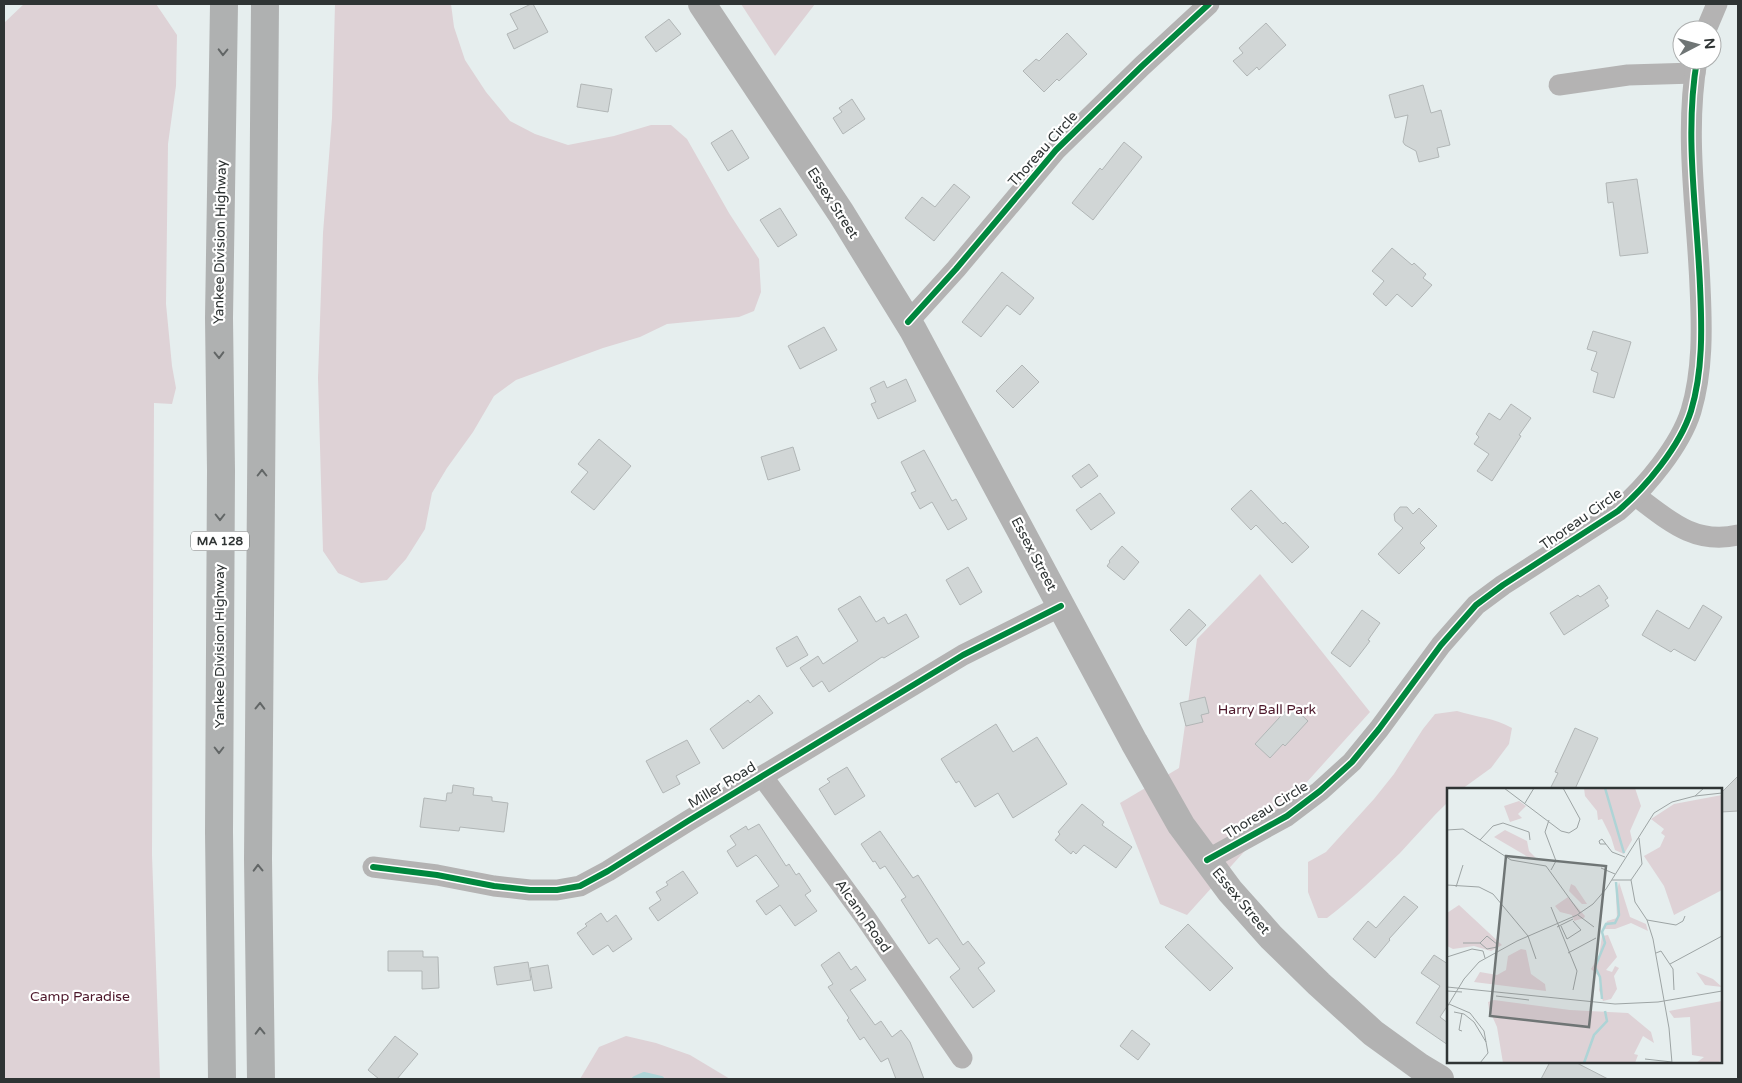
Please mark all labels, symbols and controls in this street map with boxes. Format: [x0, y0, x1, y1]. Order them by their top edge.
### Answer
north arrow [1672, 20, 1722, 70]
text: N [1700, 37, 1718, 50]
one-way arrow [218, 49, 228, 57]
street label: Thoreau Circle [1005, 108, 1081, 190]
street label: Yankee Division Highway [210, 159, 230, 324]
street label: Essex Street [804, 164, 863, 242]
one-way arrow [214, 351, 225, 359]
one-way arrow [257, 469, 267, 476]
street label: Thoreau Circle [1537, 485, 1625, 553]
one-way arrow [215, 514, 225, 522]
street label: Essex Street [1007, 514, 1061, 594]
road number: MA 128 [191, 532, 249, 550]
street label: Yankee Division Highway [211, 563, 228, 728]
one-way arrow [255, 701, 265, 709]
park label: Harry Ball Park [1218, 701, 1317, 718]
one-way arrow [214, 746, 224, 754]
street label: Miller Road [685, 758, 759, 812]
street label: Thoreau Circle [1221, 777, 1311, 843]
inset map [1447, 788, 1722, 1063]
one-way arrow [253, 864, 264, 872]
street label: Essex Street [1208, 864, 1274, 938]
street label: Alcann Road [832, 876, 894, 956]
park label: Camp Paradise [30, 988, 130, 1005]
one-way arrow [255, 1026, 266, 1034]

